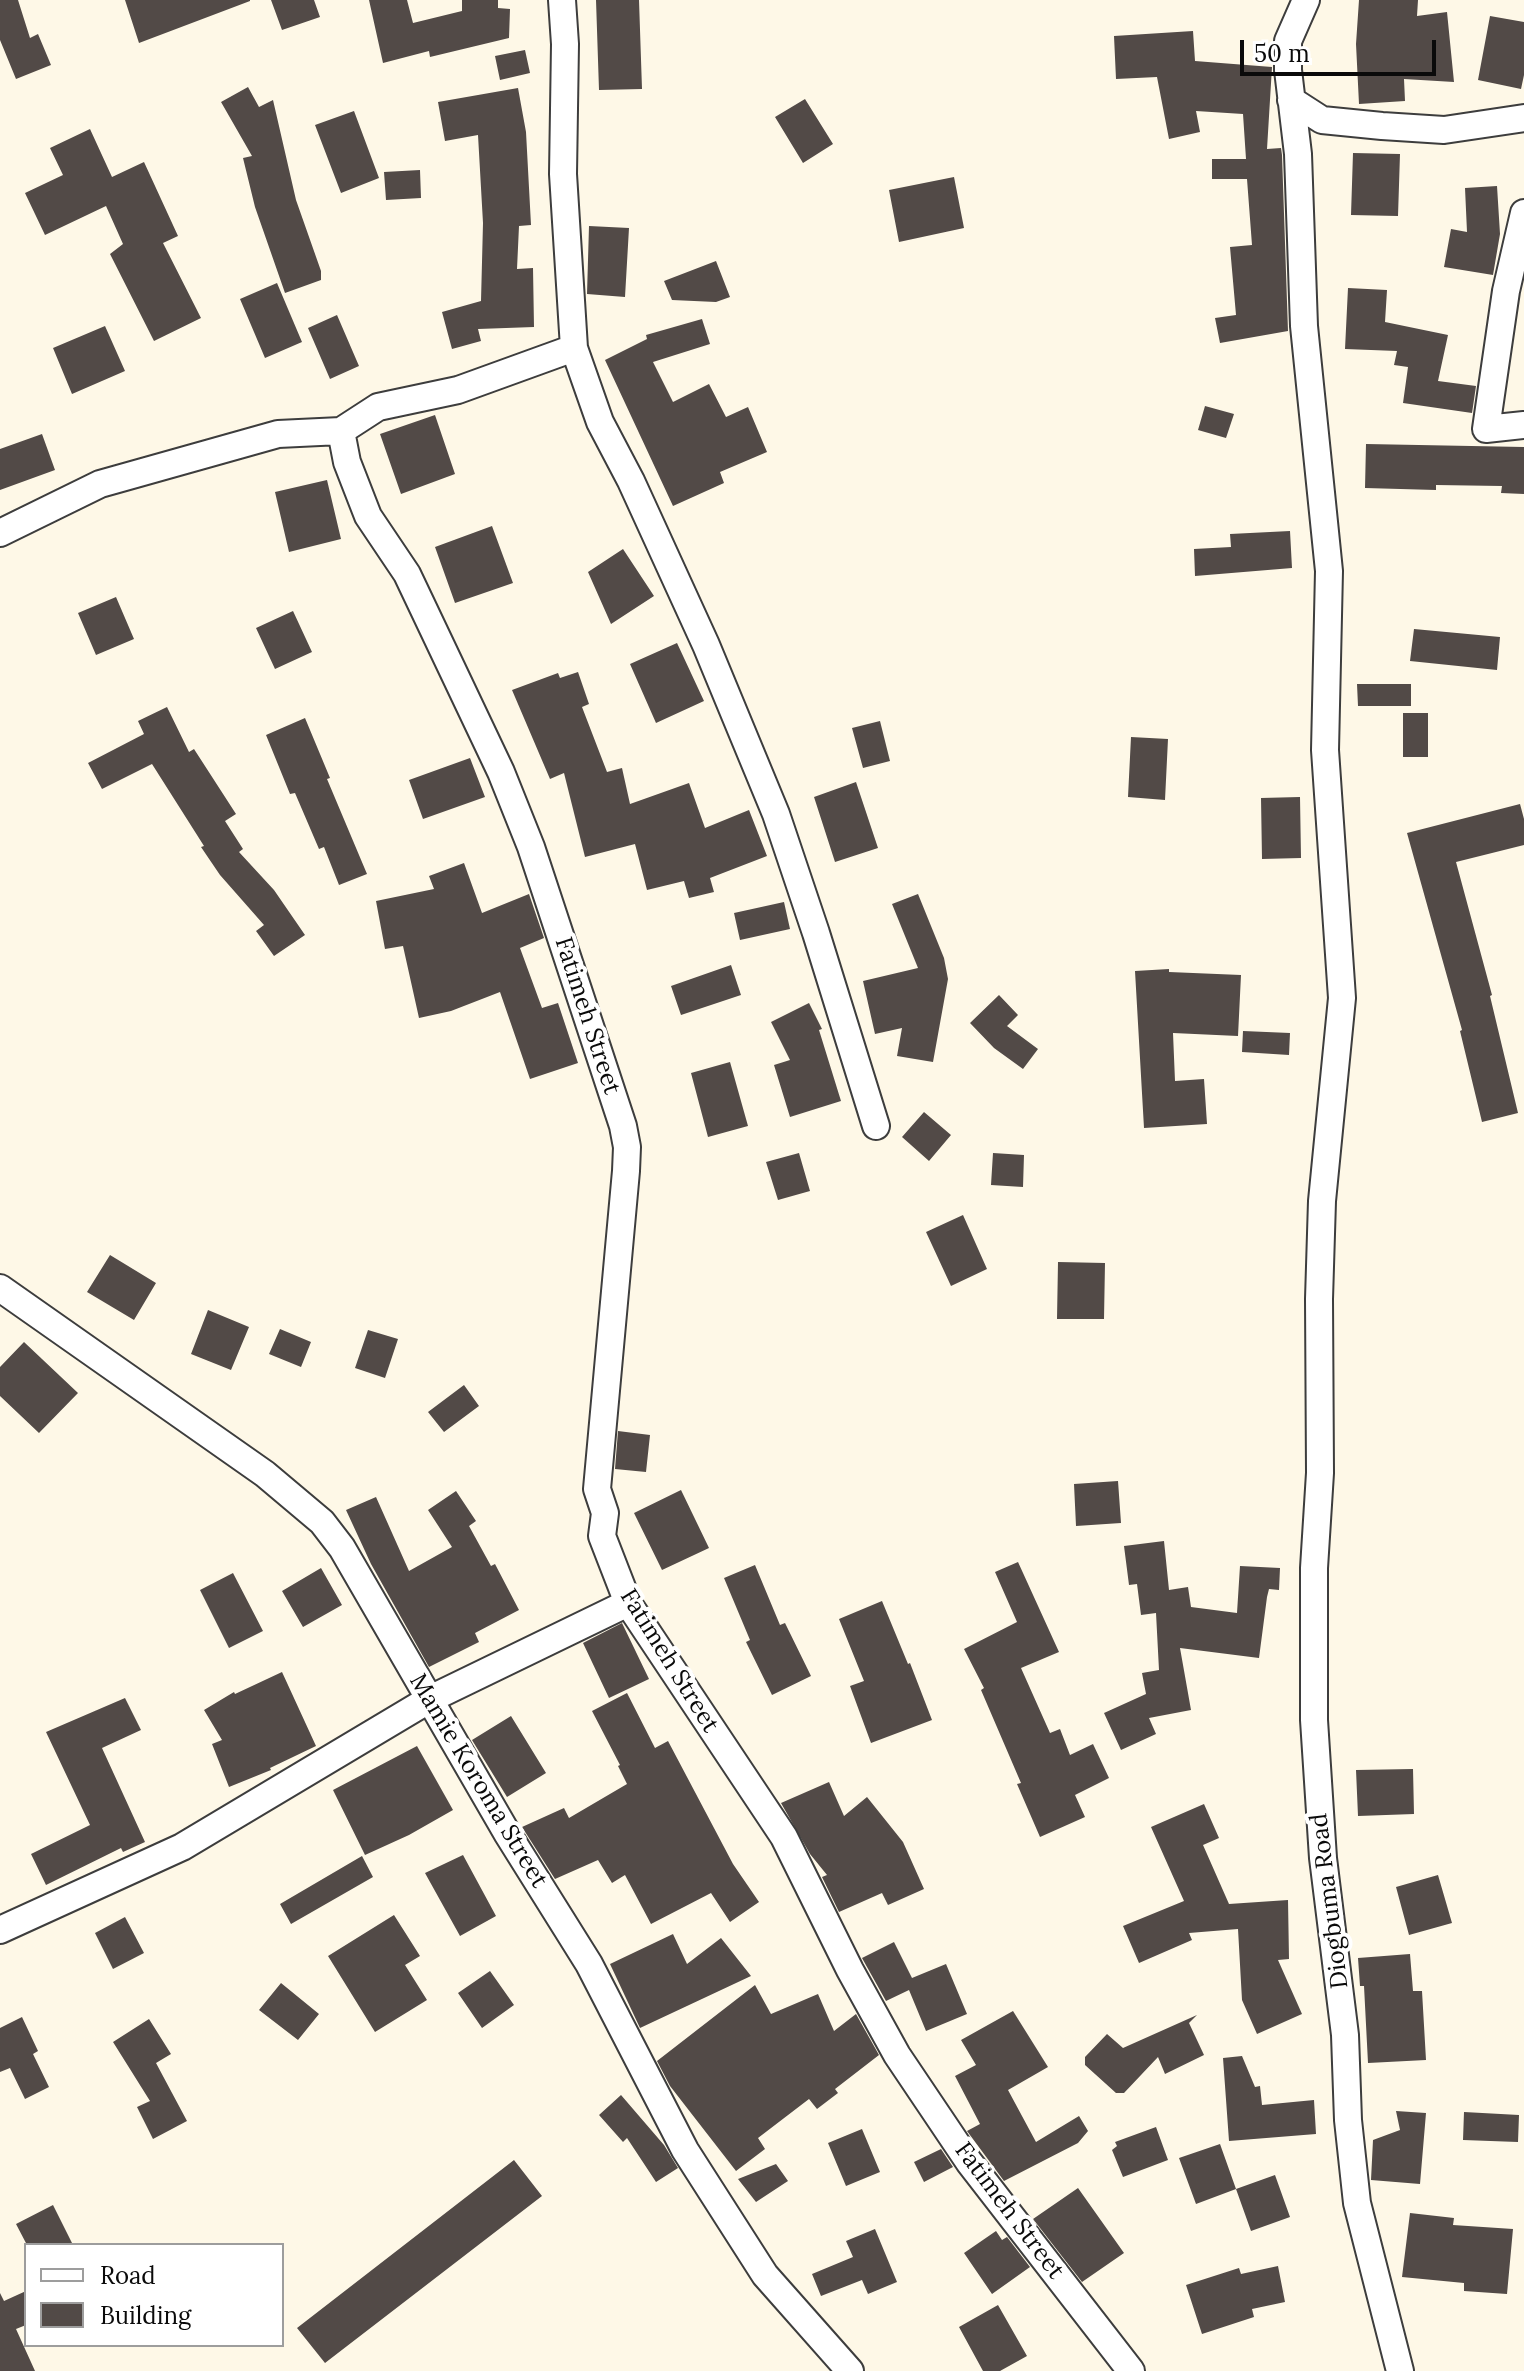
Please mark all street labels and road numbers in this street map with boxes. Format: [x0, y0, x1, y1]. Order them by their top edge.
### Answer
street label: Fatimeh Street [548, 934, 626, 1098]
street label: Fatimeh Street [613, 1584, 725, 1738]
street label: Mamie Koroma Street [403, 1669, 553, 1893]
street label: Diogbuma Road [1305, 1812, 1355, 1990]
street label: Fatimeh Street [948, 2137, 1070, 2285]

